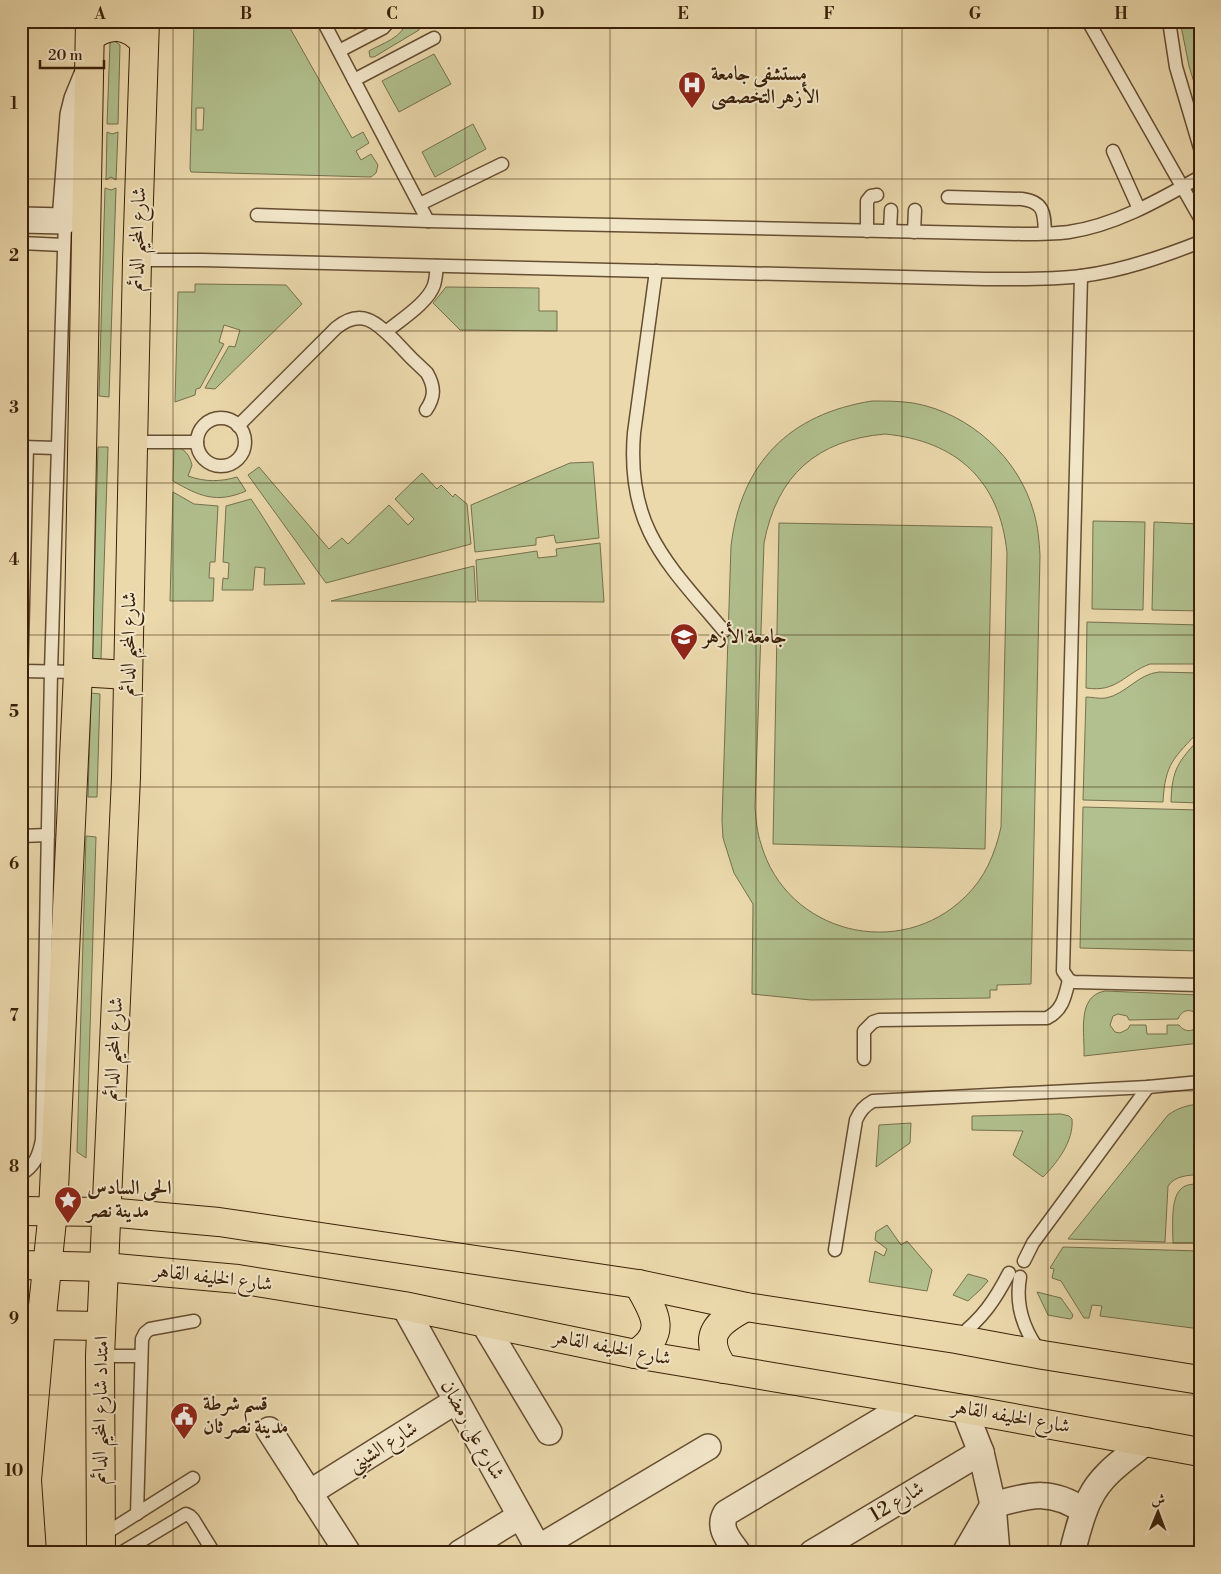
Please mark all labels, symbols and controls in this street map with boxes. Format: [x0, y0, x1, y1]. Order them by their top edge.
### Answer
text: A [93, 4, 106, 24]
text: B [240, 4, 252, 24]
text: C [386, 4, 398, 24]
text: D [532, 4, 545, 24]
text: E [677, 4, 689, 24]
text: F [823, 4, 835, 24]
text: G [969, 4, 982, 24]
text: H [1114, 4, 1128, 24]
scale bar [40, 38, 104, 70]
text: 20 m [48, 46, 83, 65]
place label: مستشفى جامعة الأزهر التخصصى [711, 62, 819, 111]
hospital icon: مستشفى جامعة الأزهر التخصصى [677, 70, 707, 109]
text: 1 [10, 94, 18, 114]
street label: شارع المخيم الدائم [124, 186, 158, 292]
text: 2 [9, 246, 19, 266]
text: 3 [9, 398, 19, 418]
text: 4 [9, 550, 20, 570]
street label: شارع المخيم الدائم [116, 592, 148, 696]
place label: جامعة الأزهر [701, 621, 787, 650]
school or university icon: جامعة الأزهر [669, 622, 699, 661]
text: 5 [9, 702, 19, 722]
text: 6 [9, 854, 19, 874]
street label: شارع المخيم الدائم [99, 996, 135, 1102]
text: 7 [9, 1006, 19, 1026]
text: 8 [9, 1157, 19, 1177]
place label: الحى السادس مدينة نصر [85, 1176, 171, 1224]
place icon: الحى السادس مدينة نصر [53, 1185, 83, 1224]
street label: شارع الخليفه القاهر [150, 1258, 274, 1302]
text: 9 [9, 1309, 19, 1329]
street label: شارع الخليفه القاهر [548, 1324, 673, 1376]
street label: امتداد شارع المخيم الدائم [87, 1336, 121, 1484]
street label: شارع على رمضان [431, 1376, 510, 1486]
place label: قسم شرطة مدينة نصر ثان [203, 1392, 288, 1440]
street label: شارع الخليفه القاهر [947, 1394, 1072, 1444]
public building icon: قسم شرطة مدينة نصر ثان [169, 1401, 199, 1440]
street label: شارع الشيني [344, 1416, 425, 1482]
text: 10 [5, 1461, 23, 1481]
street label: شارع 12 [865, 1476, 931, 1531]
north arrow [1134, 1486, 1184, 1536]
text: ش [1151, 1491, 1165, 1509]

